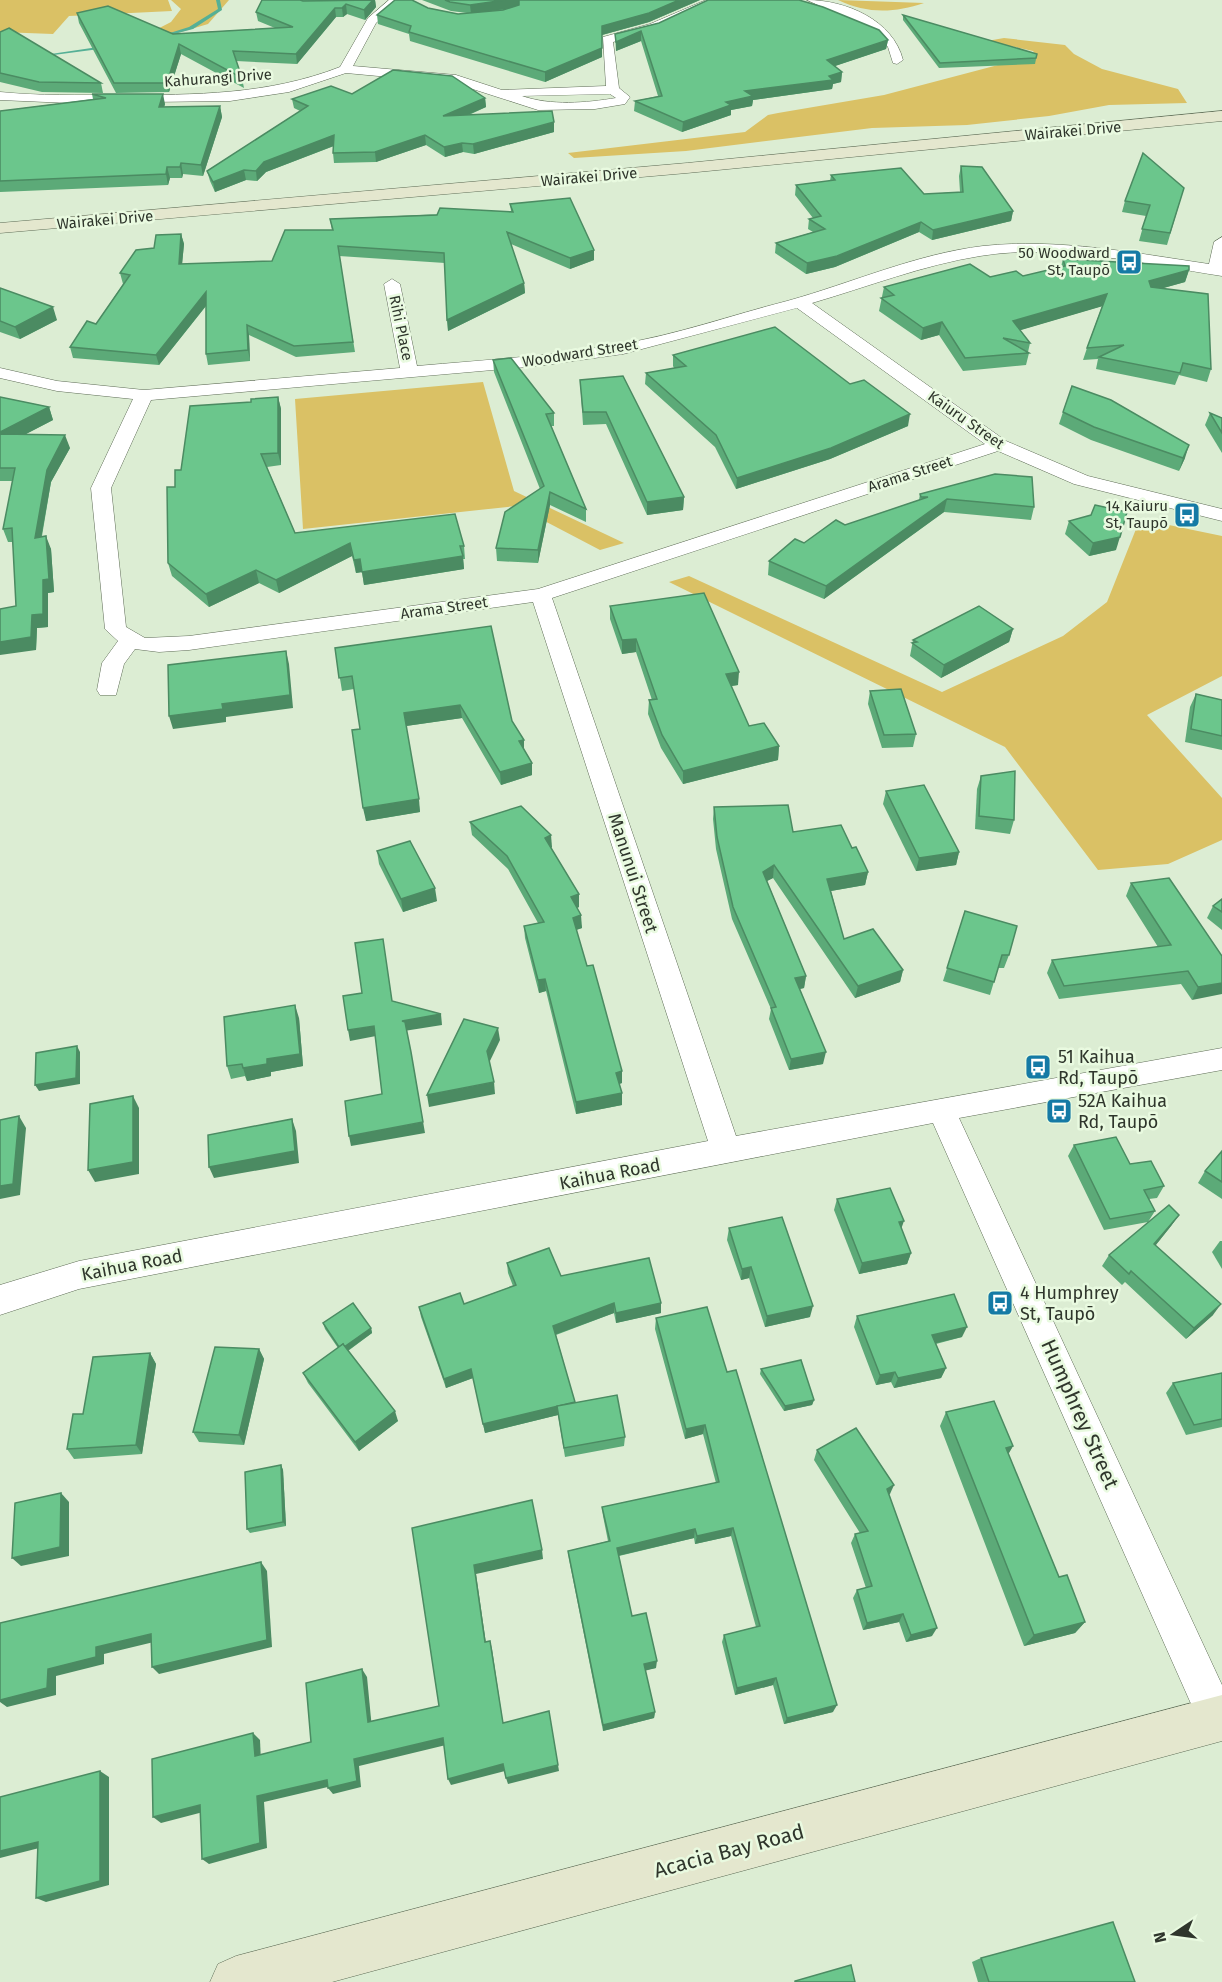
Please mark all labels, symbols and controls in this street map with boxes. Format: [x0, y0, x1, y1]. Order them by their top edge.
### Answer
street label: Kahurangi Drive [164, 65, 272, 91]
street label: Wairakei Drive [1024, 118, 1122, 144]
street label: Wairakei Drive [540, 164, 638, 190]
street label: Wairakei Drive [56, 207, 154, 233]
place label: 50 Woodward St, Taupō [1018, 244, 1110, 279]
bus stop icon: 50 Woodward St, Taupō [1114, 247, 1144, 277]
street label: Rihi Place [385, 294, 417, 362]
street label: Woodward Street [521, 335, 639, 371]
street label: Kaiuru Street [924, 387, 1008, 453]
street label: Arama Street [866, 452, 955, 496]
place label: 14 Kaiuru St, Taupō [1105, 497, 1168, 532]
bus stop icon: 14 Kaiuru St, Taupō [1172, 500, 1202, 530]
street label: Arama Street [399, 593, 489, 623]
street label: Manunui Street [603, 810, 663, 936]
place label: 51 Kaihua Rd, Taupō [1058, 1046, 1138, 1089]
bus stop icon: 51 Kaihua Rd, Taupō [1023, 1052, 1053, 1082]
place label: 52A Kaihua Rd, Taupō [1078, 1090, 1167, 1133]
bus stop icon: 52A Kaihua Rd, Taupō [1044, 1096, 1074, 1126]
street label: Kaihua Road [558, 1153, 662, 1195]
street label: Kaihua Road [80, 1244, 184, 1286]
place label: 4 Humphrey St, Taupō [1020, 1282, 1119, 1325]
bus stop icon: 4 Humphrey St, Taupō [985, 1288, 1015, 1318]
street label: Humphrey Street [1035, 1335, 1125, 1493]
street label: Acacia Bay Road [651, 1818, 807, 1884]
north arrow [1144, 1904, 1204, 1964]
text: N [1149, 1930, 1170, 1945]

